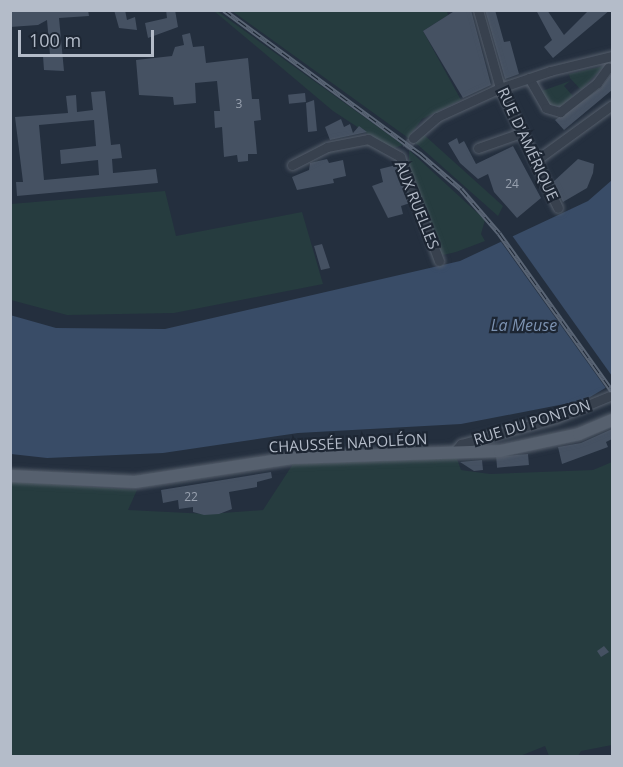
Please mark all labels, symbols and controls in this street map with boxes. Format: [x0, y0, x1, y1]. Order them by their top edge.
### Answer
scale bar [21, 18, 158, 56]
text: 100 m [29, 28, 81, 52]
street label: RUE D'AMÉRIQUE [494, 85, 562, 203]
house number: 3 [236, 97, 242, 111]
street label: AUX RUELLES [391, 158, 443, 252]
house number: 24 [505, 177, 519, 191]
water label: La Meuse [491, 315, 557, 335]
street label: RUE DU PONTON [471, 396, 593, 448]
street label: CHAUSSÉE NAPOLÉON [268, 430, 428, 456]
house number: 22 [184, 490, 198, 504]

